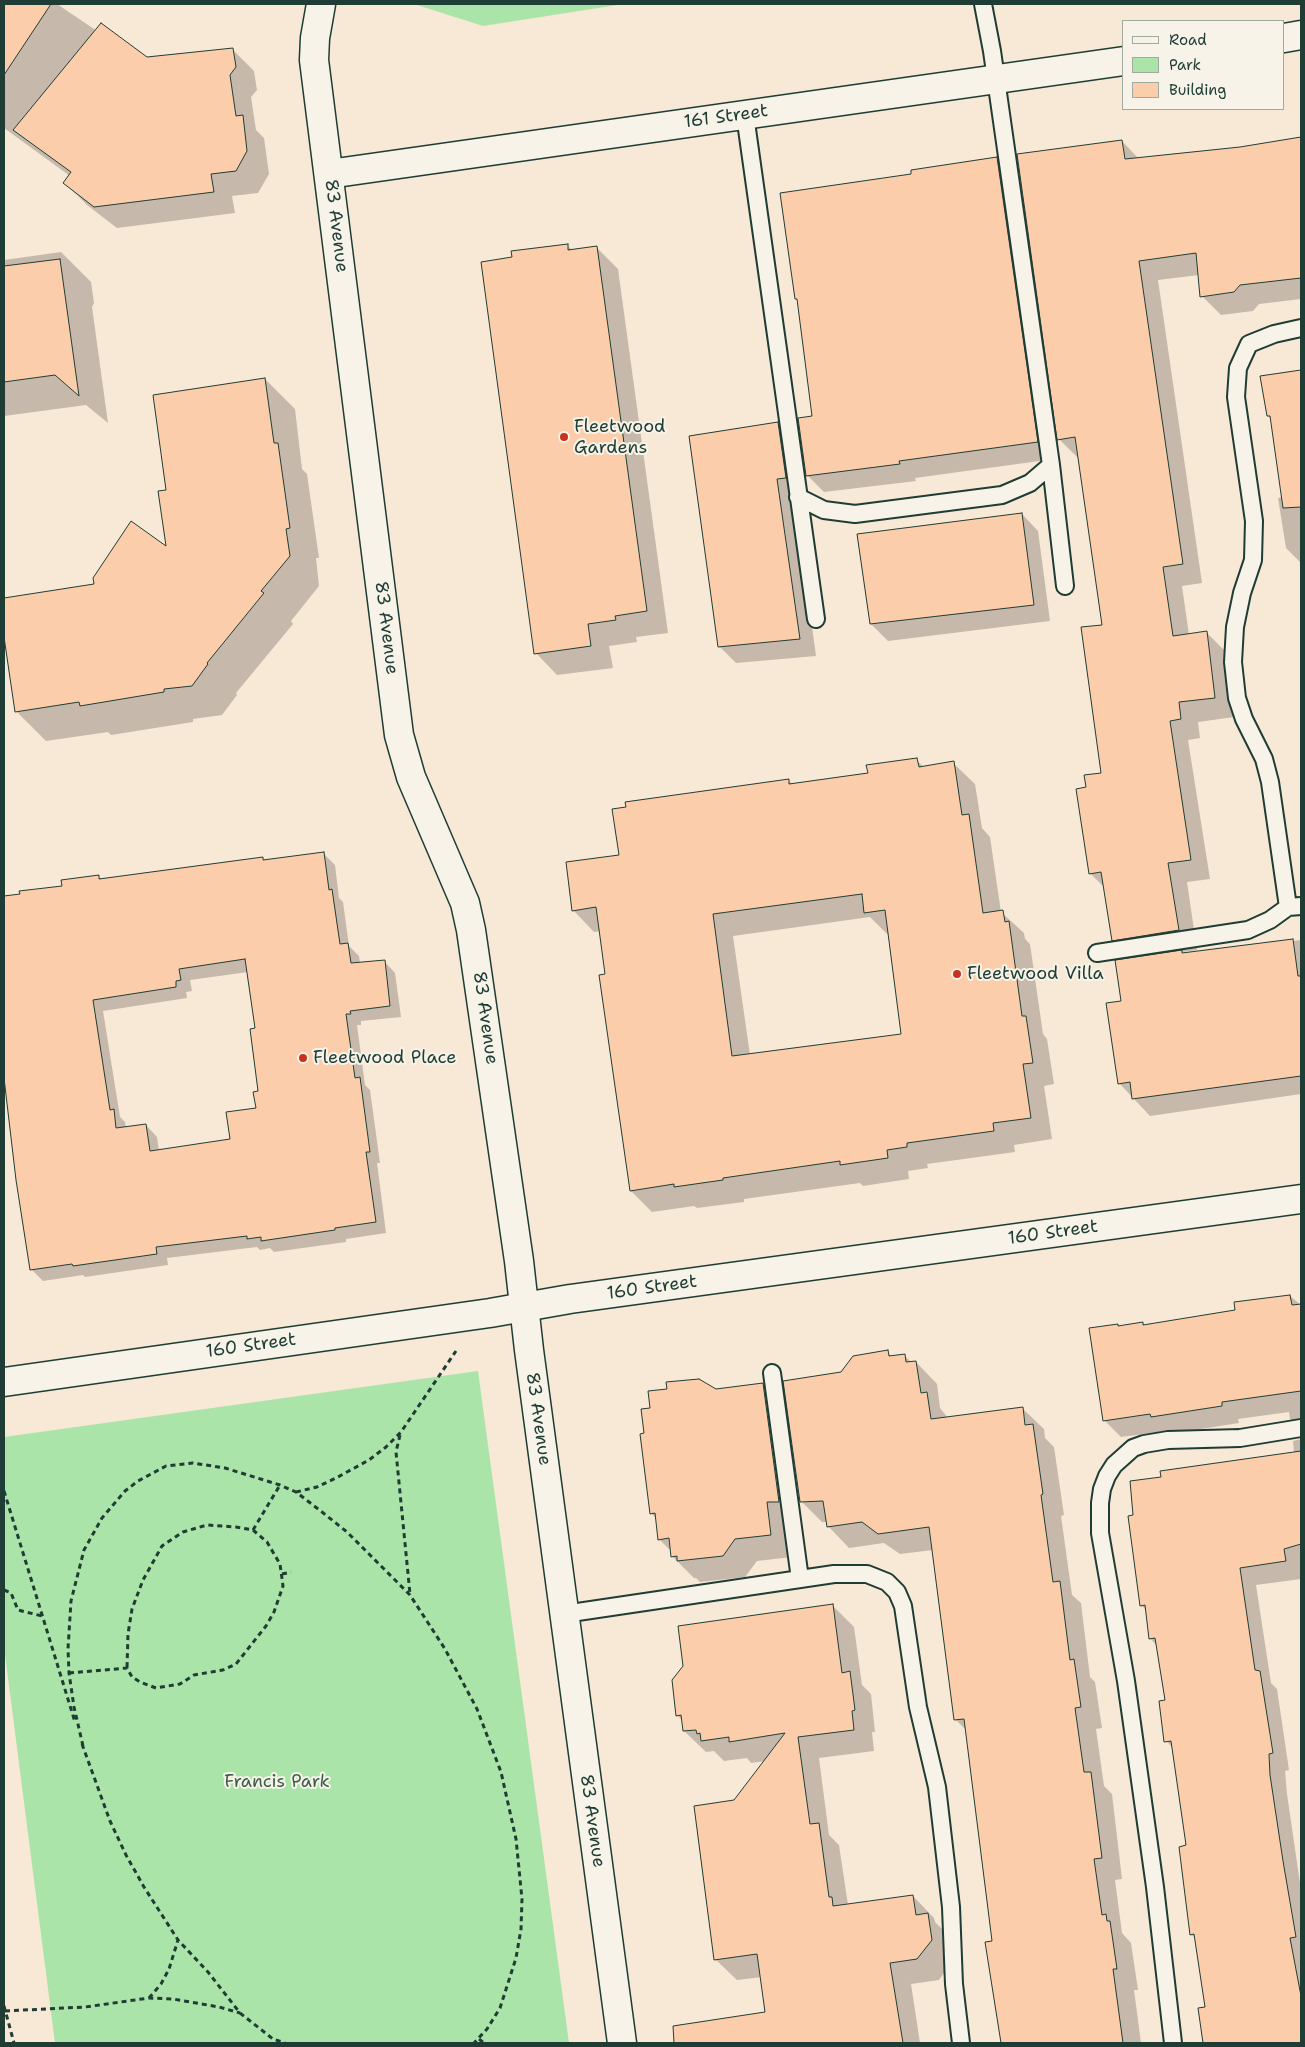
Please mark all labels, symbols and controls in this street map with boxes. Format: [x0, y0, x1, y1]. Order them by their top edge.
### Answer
legend [1122, 20, 1285, 110]
text: Road [1169, 30, 1207, 50]
text: Park [1169, 55, 1201, 75]
text: Building [1169, 80, 1226, 100]
street label: 161 Street [683, 100, 769, 134]
street label: 83 Avenue [320, 178, 352, 274]
place label: Fleetwood Gardens [574, 416, 666, 458]
marker: Fleetwood Gardens [558, 431, 570, 443]
street label: 83 Avenue [370, 580, 402, 676]
place label: Fleetwood Villa [967, 963, 1104, 985]
marker: Fleetwood Villa [951, 968, 963, 980]
street label: 83 Avenue [468, 970, 502, 1066]
place label: Fleetwood Place [313, 1047, 457, 1069]
marker: Fleetwood Place [297, 1052, 309, 1064]
street label: 160 Street [1007, 1216, 1099, 1250]
street label: 160 Street [606, 1271, 698, 1305]
street label: 160 Street [205, 1329, 297, 1363]
street label: 83 Avenue [521, 1371, 555, 1467]
park label: Francis Park [224, 1771, 330, 1793]
street label: 83 Avenue [575, 1773, 609, 1869]

